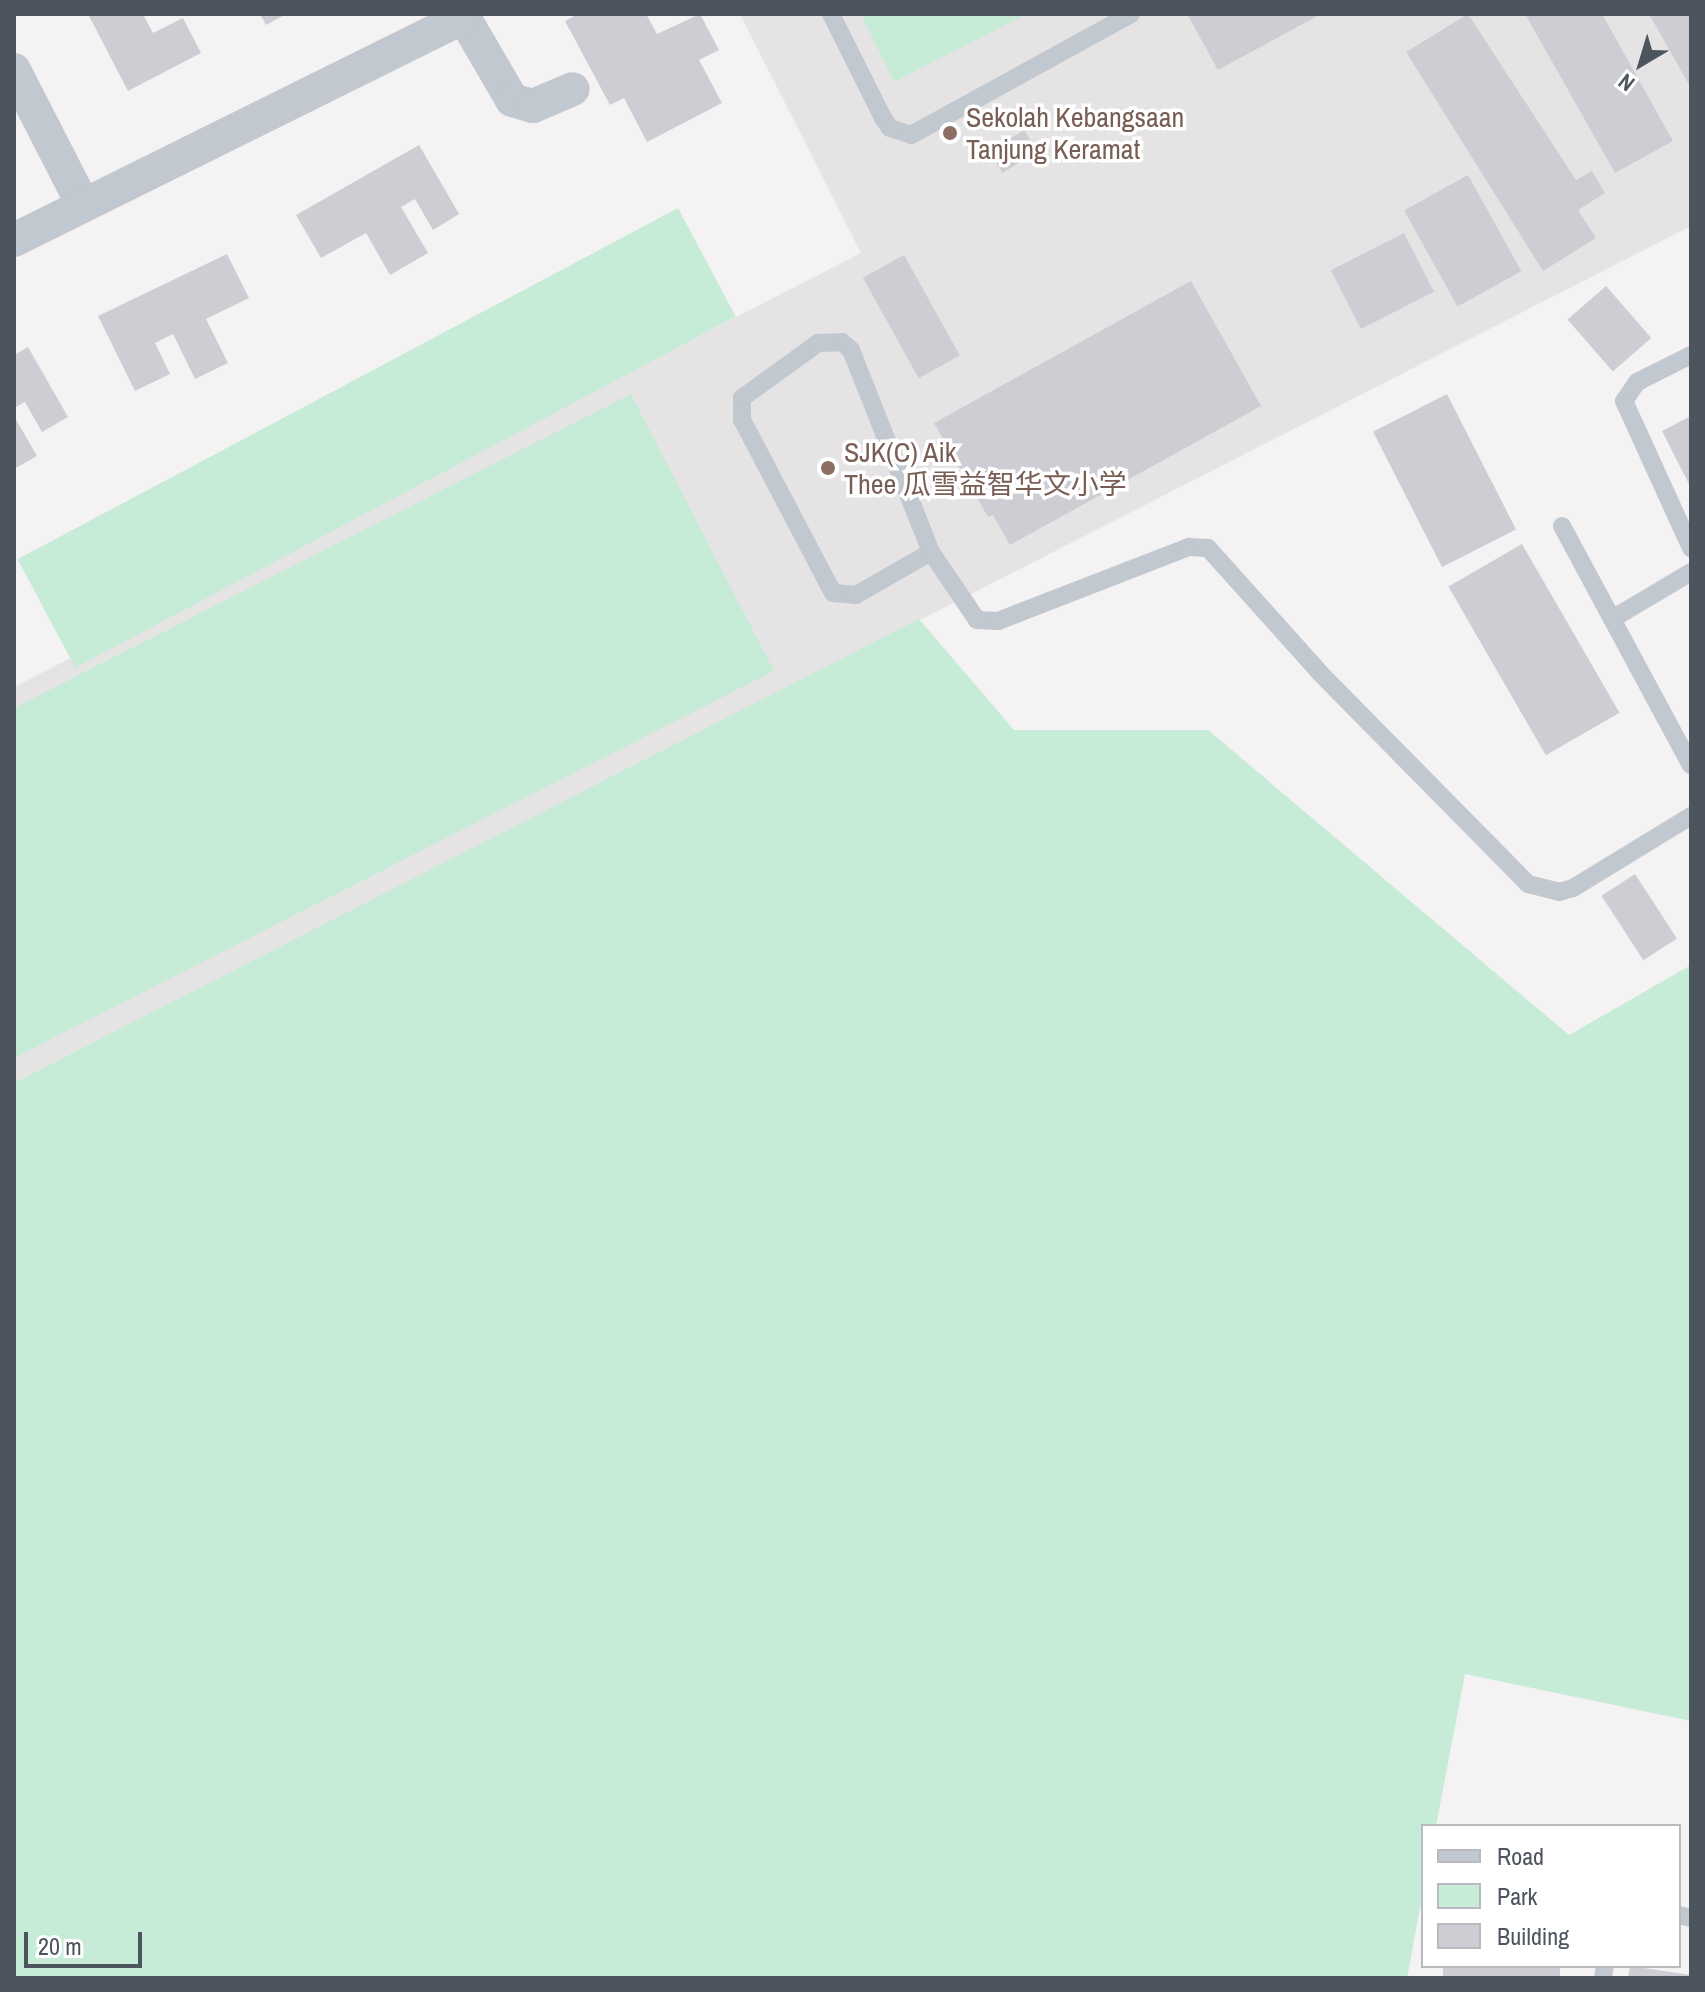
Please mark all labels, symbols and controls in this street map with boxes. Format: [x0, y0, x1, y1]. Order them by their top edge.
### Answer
north arrow [1601, 24, 1681, 104]
text: N [1612, 67, 1641, 99]
place label: Sekolah Kebangsaan Tanjung Keramat [966, 100, 1184, 166]
marker: Sekolah Kebangsaan Tanjung Keramat [941, 124, 959, 142]
place label: SJK(C) Aik Thee 瓜雪益智华文小学 [844, 435, 1127, 501]
marker: SJK(C) Aik Thee 瓜雪益智华文小学 [819, 459, 837, 477]
legend [1421, 1824, 1681, 1968]
text: Road [1497, 1840, 1544, 1872]
text: Park [1497, 1880, 1537, 1912]
scale bar [28, 1916, 146, 1966]
text: Building [1497, 1920, 1569, 1952]
text: 20 m [38, 1930, 82, 1962]

